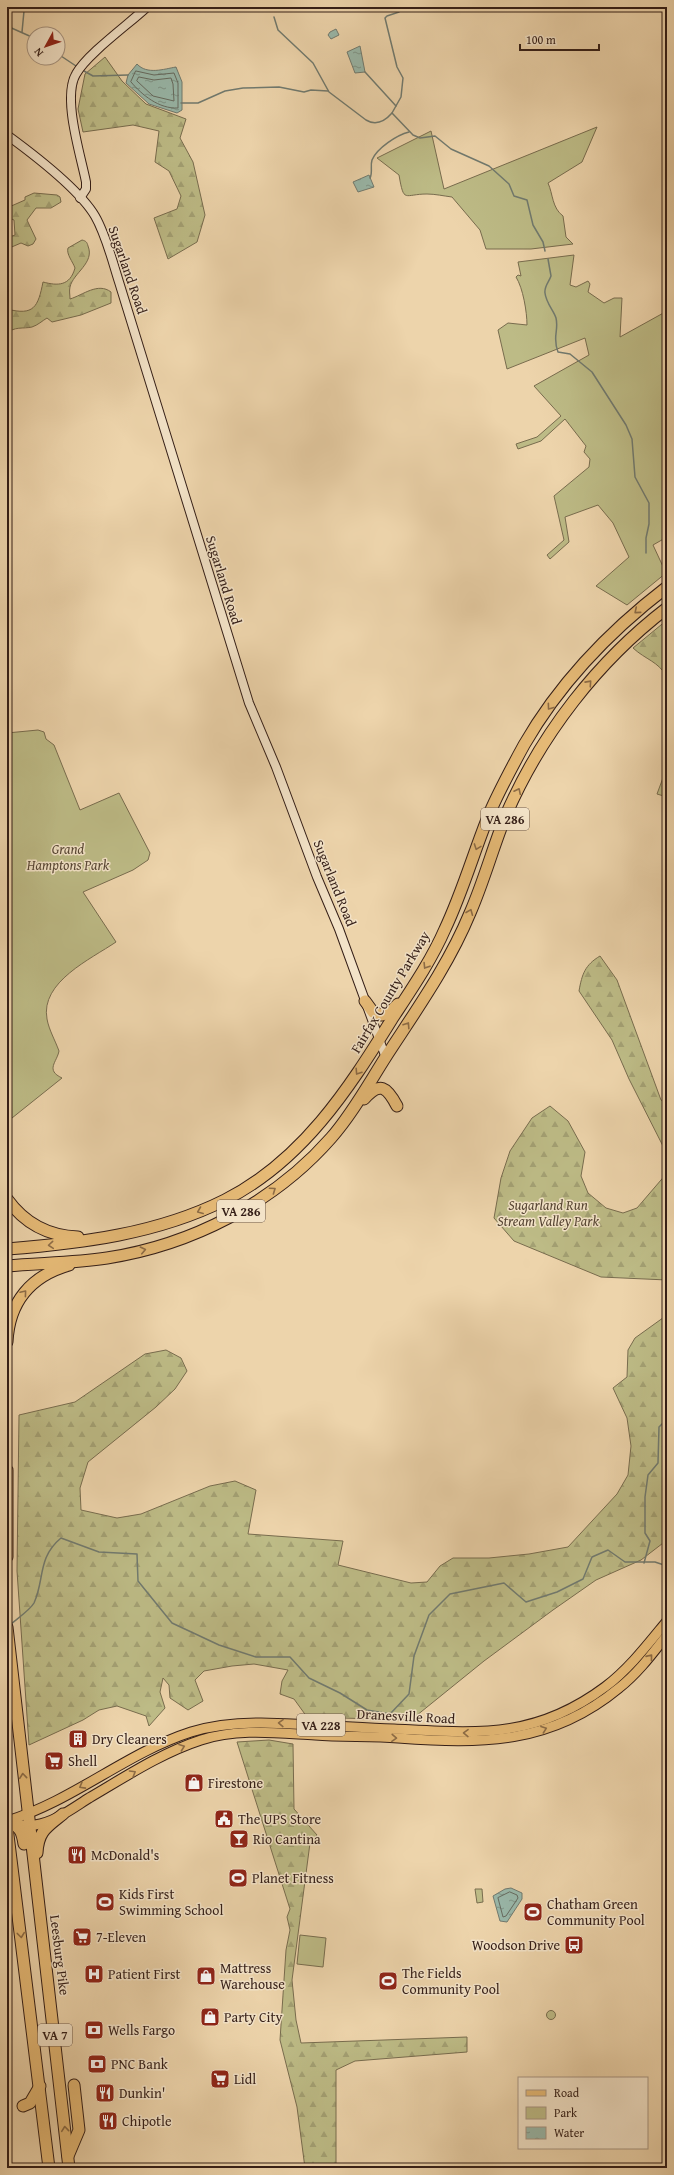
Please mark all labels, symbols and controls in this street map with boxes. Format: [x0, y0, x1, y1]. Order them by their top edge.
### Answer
north arrow [26, 26, 66, 66]
scale bar [520, 26, 599, 52]
text: 100 m [526, 31, 556, 48]
text: N [29, 44, 47, 60]
street label: Sugarland Road [104, 223, 153, 317]
street label: Sugarland Road [201, 533, 247, 627]
one-way arrow [634, 607, 641, 614]
one-way arrow [585, 680, 592, 688]
one-way arrow [548, 703, 555, 710]
one-way arrow [513, 788, 521, 795]
road number: VA 286 [481, 808, 529, 830]
street label: Sugarland Road [308, 837, 362, 930]
park label: Grand Hamptons Park [26, 839, 110, 875]
one-way arrow [474, 844, 482, 851]
one-way arrow [466, 909, 474, 916]
street label: Fairfax County Parkway [346, 927, 434, 1057]
one-way arrow [423, 962, 431, 969]
one-way arrow [402, 1022, 410, 1029]
one-way arrow [356, 1068, 363, 1075]
one-way arrow [269, 1188, 276, 1195]
park label: Sugarland Run Stream Valley Park [497, 1195, 599, 1231]
road number: VA 286 [217, 1200, 265, 1222]
one-way arrow [196, 1206, 204, 1214]
one-way arrow [48, 1240, 54, 1249]
one-way arrow [139, 1246, 146, 1255]
one-way arrow [19, 1290, 26, 1298]
one-way arrow [645, 1654, 652, 1661]
street label: Dranesville Road [356, 1703, 456, 1729]
road number: VA 228 [297, 1714, 345, 1736]
one-way arrow [278, 1719, 284, 1728]
one-way arrow [541, 1726, 548, 1734]
building icon: Dry Cleaners [67, 1728, 89, 1750]
place label: Dry Cleaners [92, 1729, 167, 1749]
one-way arrow [463, 1729, 469, 1737]
one-way arrow [391, 1734, 397, 1743]
one-way arrow [179, 1743, 186, 1751]
supermarket icon: Shell [43, 1750, 65, 1772]
place label: Shell [68, 1751, 97, 1771]
one-way arrow [129, 1770, 136, 1777]
shop icon: Firestone [183, 1772, 205, 1794]
one-way arrow [19, 1773, 28, 1779]
place label: Firestone [208, 1773, 263, 1793]
one-way arrow [79, 1782, 86, 1789]
public building icon: The UPS Store [213, 1808, 235, 1830]
place label: The UPS Store [238, 1809, 322, 1829]
bar icon: Rio Cantina [228, 1828, 250, 1850]
place label: Rio Cantina [253, 1829, 321, 1849]
restaurant icon: McDonald's [66, 1844, 88, 1866]
place label: McDonald's [91, 1845, 159, 1865]
sports icon: Planet Fitness [227, 1867, 249, 1889]
place label: Planet Fitness [252, 1868, 334, 1888]
place label: Kids First Swimming School [119, 1884, 223, 1920]
sports icon: Kids First Swimming School [94, 1891, 116, 1913]
place label: Chatham Green Community Pool [547, 1894, 645, 1930]
sports icon: Chatham Green Community Pool [522, 1901, 544, 1923]
street label: Leesburg Pike [45, 1914, 75, 1997]
supermarket icon: 7-Eleven [71, 1926, 93, 1948]
place label: 7-Eleven [96, 1927, 146, 1947]
one-way arrow [16, 1932, 25, 1938]
bus stop icon: Woodson Drive [563, 1934, 585, 1956]
place label: Woodson Drive [472, 1935, 560, 1955]
place label: Mattress Warehouse [220, 1958, 285, 1994]
hospital icon: Patient First [83, 1963, 105, 1985]
place label: The Fields Community Pool [402, 1963, 500, 1999]
place label: Patient First [108, 1964, 181, 1984]
shop icon: Mattress Warehouse [195, 1965, 217, 1987]
sports icon: The Fields Community Pool [377, 1970, 399, 1992]
shop icon: Party City [199, 2006, 221, 2028]
place label: Party City [224, 2007, 282, 2027]
bank icon: Wells Fargo [83, 2019, 105, 2041]
place label: Wells Fargo [108, 2020, 175, 2040]
road number: VA 7 [38, 2024, 72, 2046]
bank icon: PNC Bank [86, 2053, 108, 2075]
place label: PNC Bank [111, 2054, 169, 2074]
supermarket icon: Lidl [209, 2068, 231, 2090]
place label: Lidl [234, 2069, 256, 2089]
legend [518, 2077, 648, 2149]
restaurant icon: Dunkin' [94, 2082, 116, 2104]
place label: Dunkin' [119, 2083, 165, 2103]
text: Road [554, 2084, 580, 2101]
text: Park [554, 2104, 578, 2121]
restaurant icon: Chipotle [97, 2110, 119, 2132]
place label: Chipotle [122, 2111, 172, 2131]
text: Water [554, 2124, 584, 2141]
one-way arrow [61, 2126, 70, 2132]

